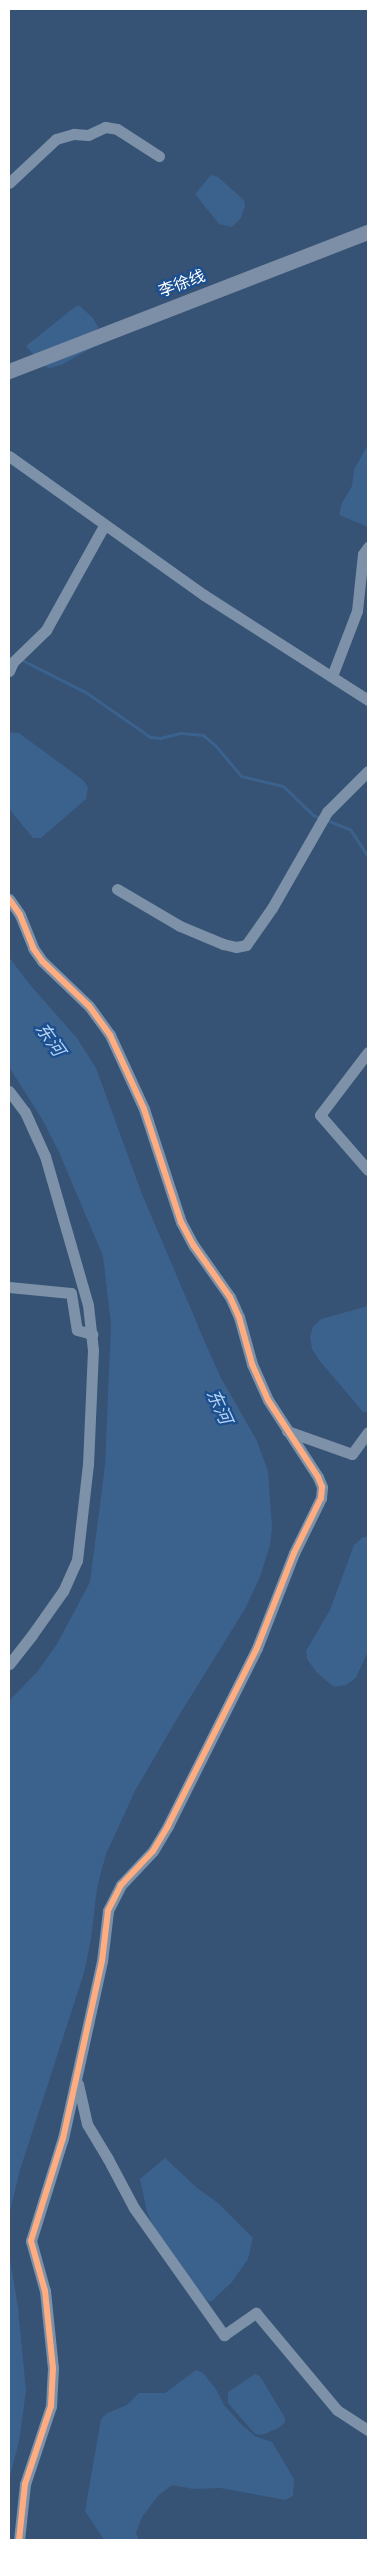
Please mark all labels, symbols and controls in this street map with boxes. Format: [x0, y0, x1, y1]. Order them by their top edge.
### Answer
street label: 李徐线 [156, 266, 208, 302]
water label: 东河 [30, 1019, 68, 1061]
water label: 东河 [201, 1386, 235, 1428]

